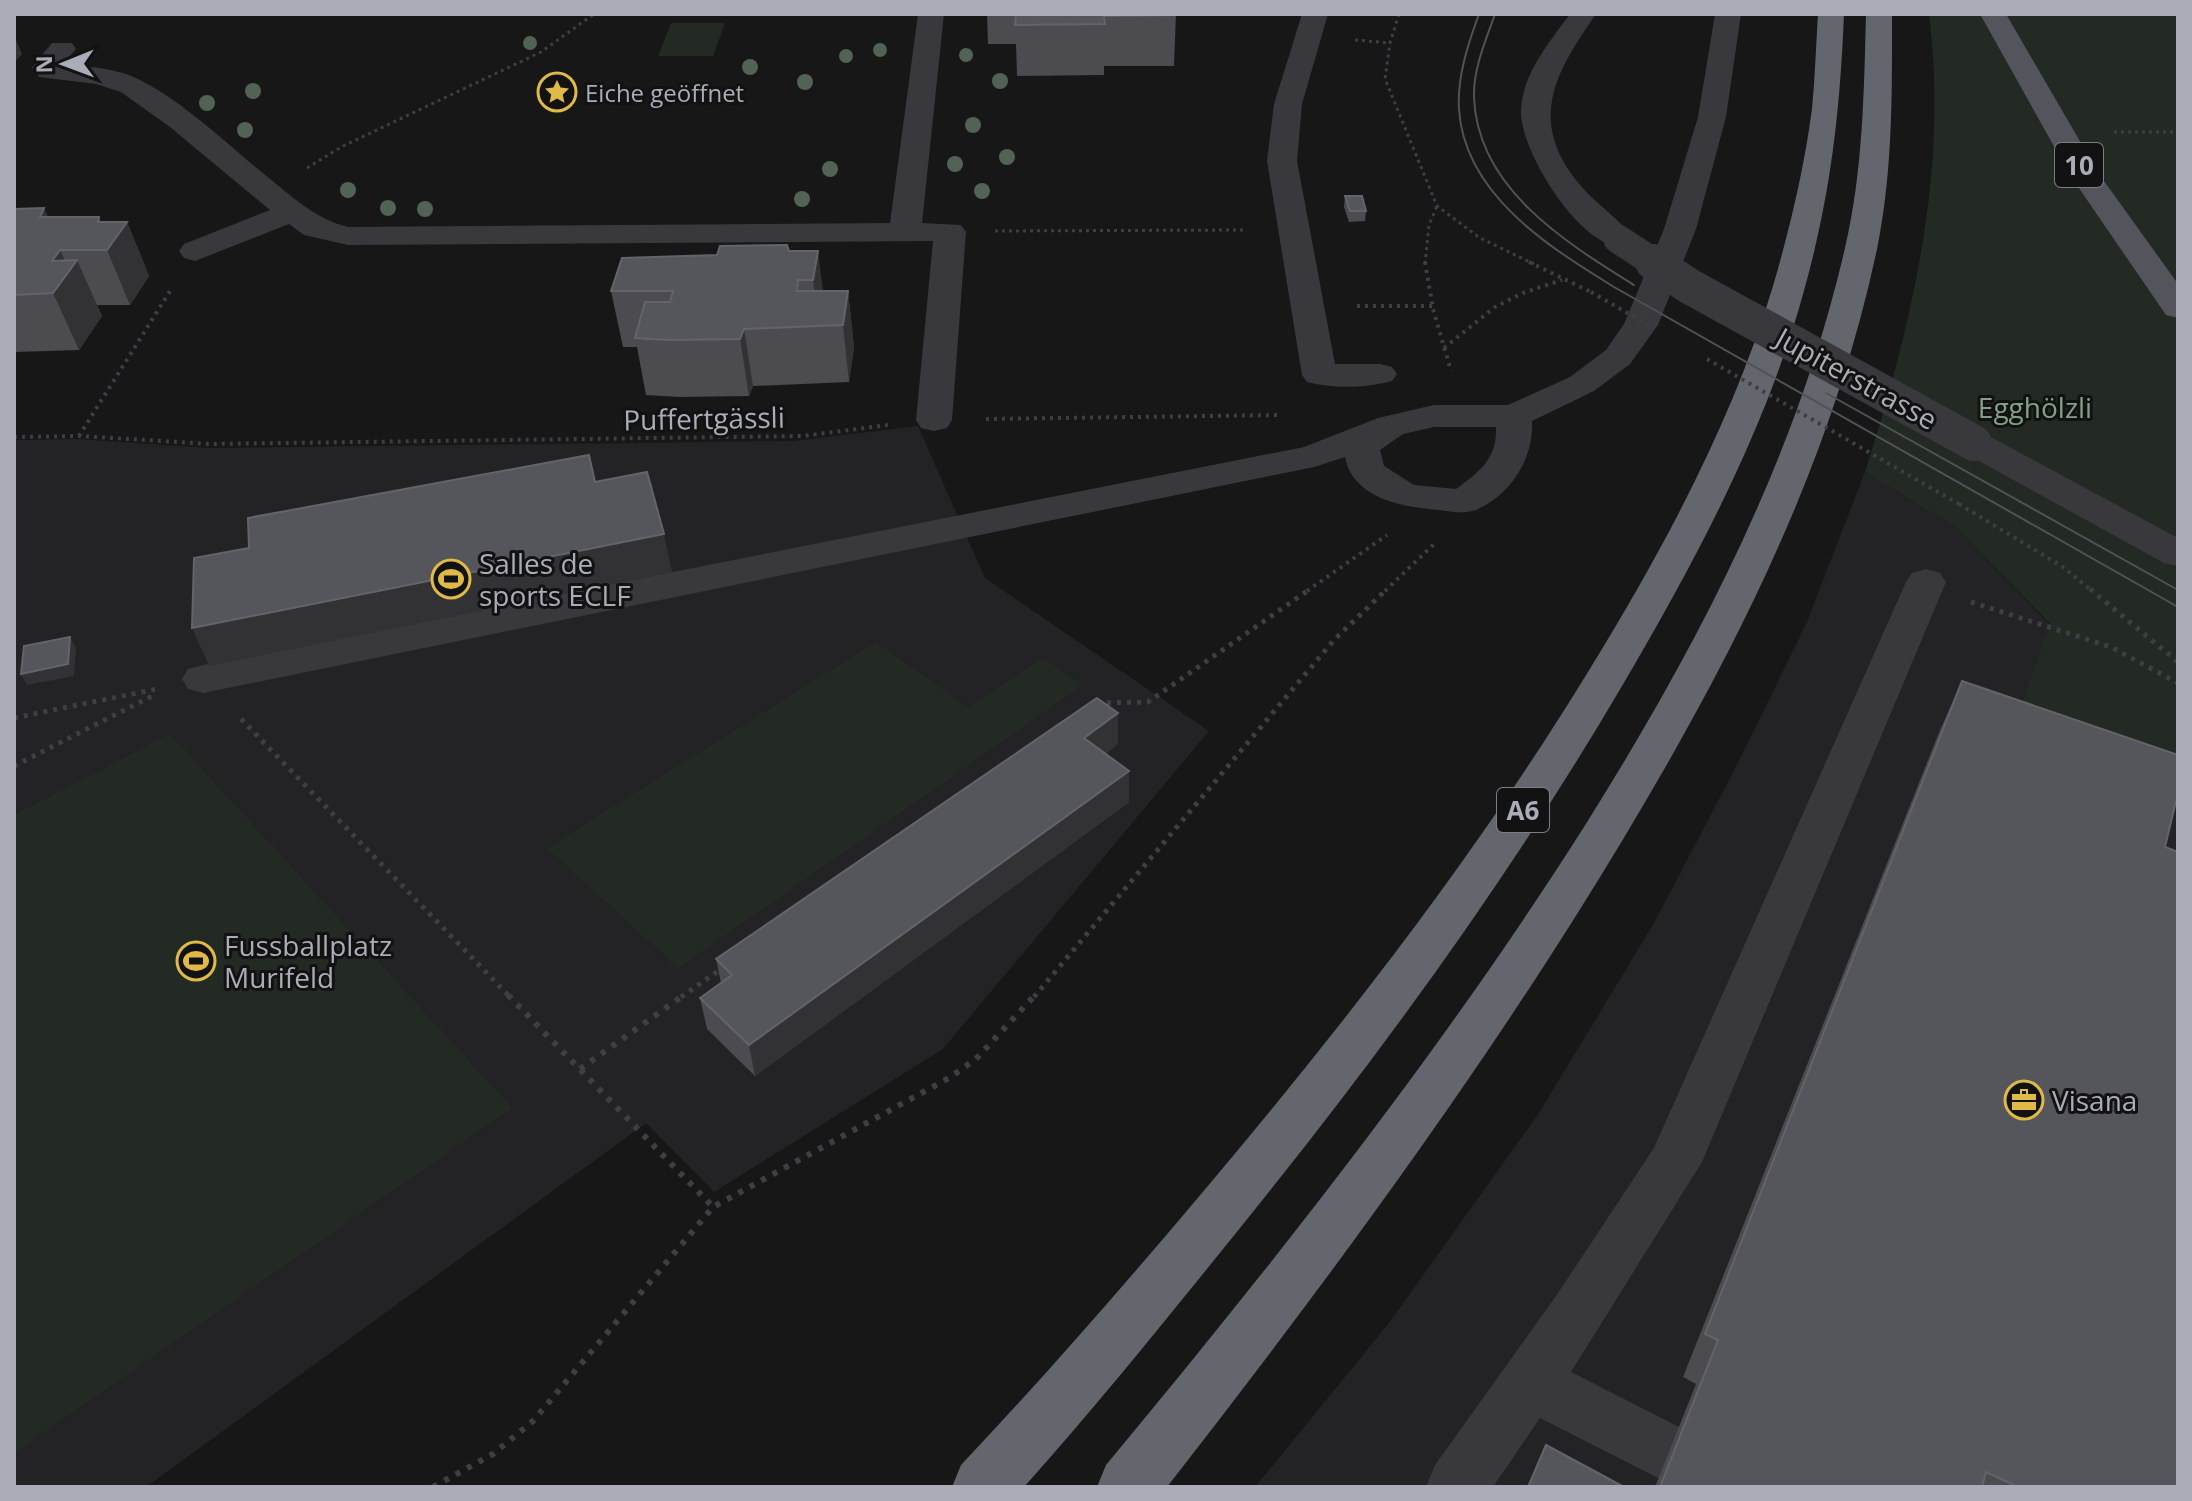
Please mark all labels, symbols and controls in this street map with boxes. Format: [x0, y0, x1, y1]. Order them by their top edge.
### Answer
north arrow [24, 24, 104, 104]
text: N [28, 55, 58, 74]
place icon: Eiche geöffnet [536, 71, 578, 113]
place label: Eiche geöffnet [585, 76, 744, 109]
road number: 10 [2055, 143, 2103, 187]
street label: Jupiterstrasse [1767, 317, 1944, 438]
park label: Egghölzli [1978, 388, 2092, 426]
street label: Puffertgässli [623, 398, 785, 438]
place label: Salles de sports ECLF [479, 544, 631, 614]
sports icon: Salles de sports ECLF [430, 558, 472, 600]
road number: A6 [1497, 788, 1549, 832]
place label: Fussballplatz Murifeld [224, 926, 392, 996]
sports icon: Fussballplatz Murifeld [175, 940, 217, 982]
office icon: Visana [2003, 1079, 2045, 1121]
place label: Visana [2052, 1081, 2137, 1119]

